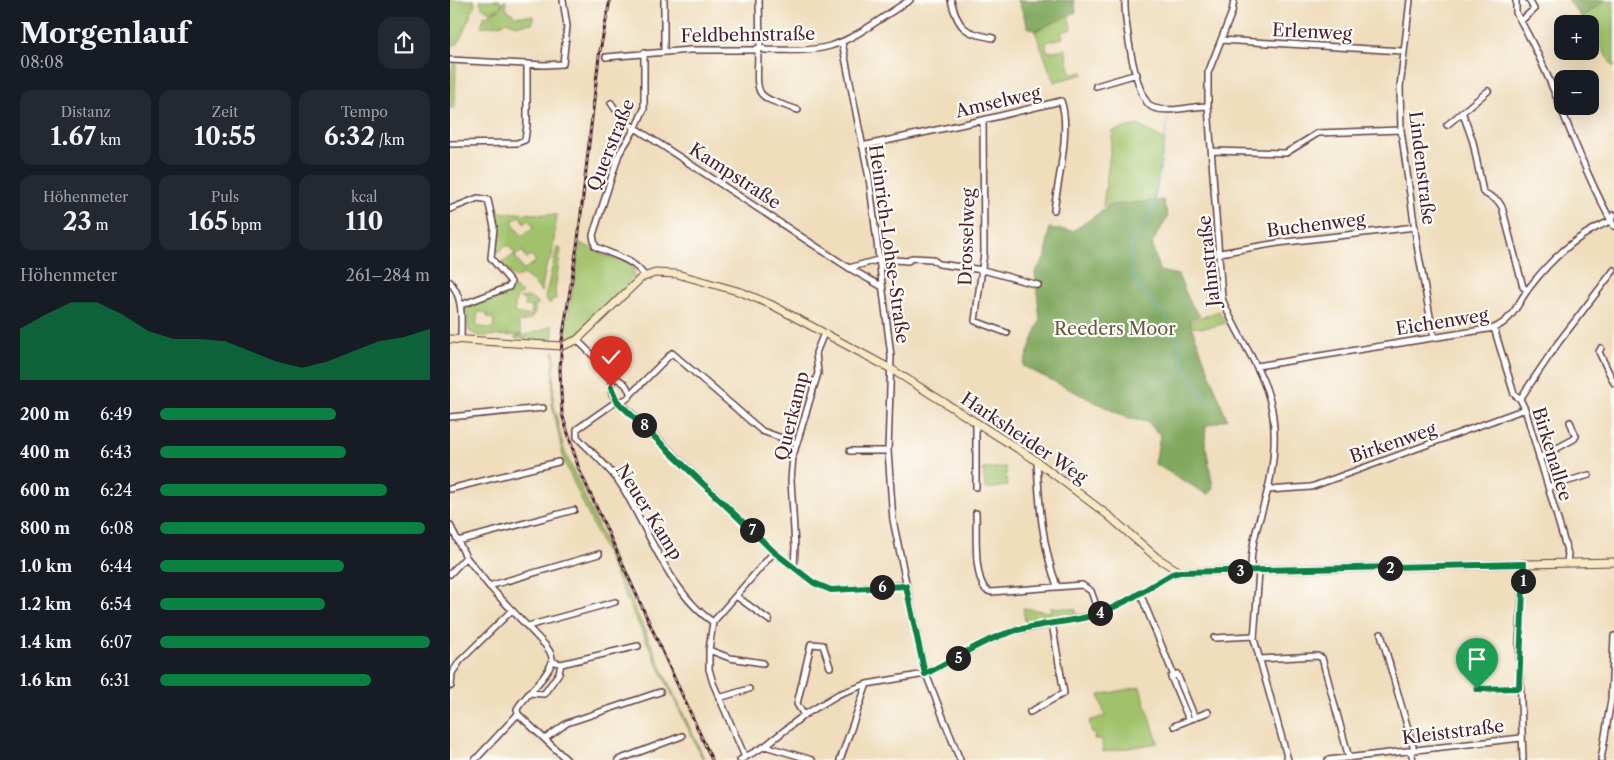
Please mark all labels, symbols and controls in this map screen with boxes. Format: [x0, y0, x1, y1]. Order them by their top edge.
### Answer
map controls [1554, 15, 1599, 115]
button: + [1554, 15, 1599, 60]
text: Morgenlauf [20, 16, 189, 50]
button: share [378, 17, 430, 69]
street label: Erlenweg [1271, 19, 1353, 45]
street label: Feldbehnstraße [681, 23, 815, 47]
text: 08:08 [20, 52, 64, 72]
button: − [1554, 70, 1599, 115]
street label: Amselweg [952, 81, 1043, 123]
street label: Querstraße [583, 96, 639, 194]
text: Distanz [61, 103, 111, 121]
text: Zeit [212, 103, 238, 121]
text: Tempo [341, 103, 388, 121]
street label: Lindenstraße [1404, 110, 1440, 226]
text: 1.67 [50, 121, 96, 152]
text: 10:55 [194, 121, 256, 152]
text: 6:32 [324, 121, 375, 152]
text: km [96, 131, 121, 149]
text: /km [375, 131, 405, 149]
street label: Kampstraße [685, 138, 785, 214]
street label: Heinrich-Lohse-Straße [864, 143, 914, 345]
street label: Drosselweg [954, 187, 980, 286]
text: Höhenmeter [43, 188, 128, 206]
text: Puls [211, 188, 239, 206]
text: kcal [351, 188, 378, 206]
text: 23 [63, 206, 92, 237]
text: 165 [188, 206, 228, 237]
text: 110 [345, 206, 383, 237]
street label: Buchenweg [1265, 208, 1367, 242]
street label: Jahnstraße [1193, 214, 1225, 311]
text: m [92, 216, 108, 234]
text: bpm [228, 216, 262, 234]
text: Höhenmeter [20, 265, 117, 285]
text: 261–284 m [346, 265, 430, 285]
street label: Eichenweg [1394, 304, 1490, 340]
park label: Reeders Moor [1054, 318, 1176, 340]
pin [590, 336, 632, 387]
icon: check [597, 343, 625, 371]
street label: Querkamp [770, 369, 814, 463]
street label: Harksheider Weg [957, 388, 1092, 489]
text: 200 m [20, 404, 70, 424]
text: 6:49 [100, 404, 132, 424]
street label: Birkenallee [1527, 404, 1577, 504]
pin: 8 [632, 412, 656, 438]
text: 8 [640, 416, 649, 434]
street label: Birkenweg [1347, 418, 1440, 468]
text: 400 m [20, 442, 70, 462]
text: 6:43 [100, 442, 132, 462]
street label: Neuer Kamp [611, 460, 687, 564]
text: 600 m [20, 480, 70, 500]
text: 6:24 [100, 480, 132, 500]
text: 800 m [20, 518, 70, 538]
text: 6:08 [100, 518, 133, 538]
pin: 7 [740, 518, 764, 542]
text: 7 [749, 521, 756, 539]
text: 1.0 km [20, 556, 72, 576]
text: 6:44 [100, 556, 132, 576]
pin: 2 [1378, 556, 1402, 580]
pin: 3 [1228, 558, 1252, 584]
text: 2 [1386, 559, 1395, 577]
text: 3 [1237, 562, 1244, 580]
pin: 1 [1510, 568, 1536, 594]
text: 1 [1520, 572, 1527, 590]
pin: 6 [870, 574, 894, 600]
text: 6 [878, 578, 887, 596]
text: 1.2 km [20, 594, 72, 614]
text: 6:54 [100, 594, 132, 614]
pin: 4 [1088, 600, 1112, 626]
text: 4 [1096, 604, 1105, 622]
text: 1.4 km [20, 632, 72, 652]
text: 6:07 [100, 632, 132, 652]
pin [1456, 638, 1498, 689]
icon: arrive [1463, 645, 1491, 673]
pin: 5 [946, 646, 970, 670]
text: 5 [955, 649, 962, 667]
text: 1.6 km [20, 670, 72, 690]
text: 6:31 [100, 670, 129, 690]
street label: Kleiststraße [1401, 715, 1505, 749]

